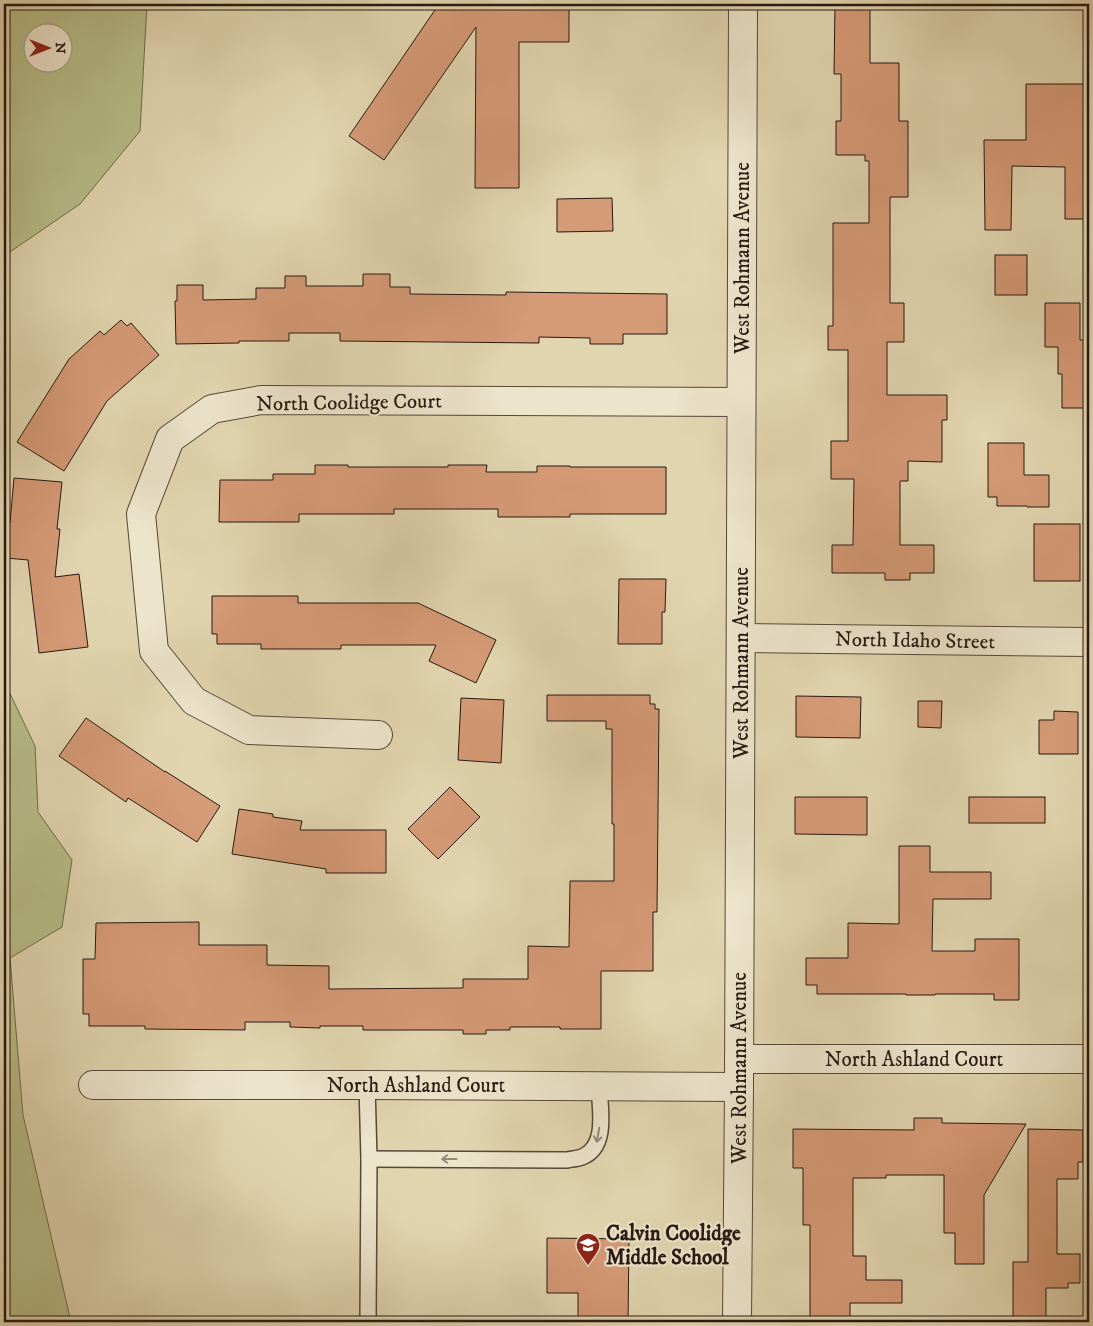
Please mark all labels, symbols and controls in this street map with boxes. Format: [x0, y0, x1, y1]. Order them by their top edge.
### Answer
north arrow [22, 22, 72, 72]
text: N [51, 42, 69, 54]
street label: West Rohmann Avenue [730, 162, 756, 355]
street label: North Coolidge Court [256, 388, 442, 418]
street label: West Rohmann Avenue [729, 567, 755, 760]
street label: North Idaho Street [835, 627, 996, 655]
street label: West Rohmann Avenue [727, 972, 753, 1165]
street label: North Ashland Court [825, 1047, 1003, 1073]
street label: North Ashland Court [327, 1073, 505, 1099]
one-way arrow [593, 1127, 603, 1143]
one-way arrow [441, 1154, 458, 1164]
place label: Calvin Coolidge Middle School [606, 1221, 741, 1271]
school or university icon: Calvin Coolidge Middle School [575, 1232, 601, 1266]

